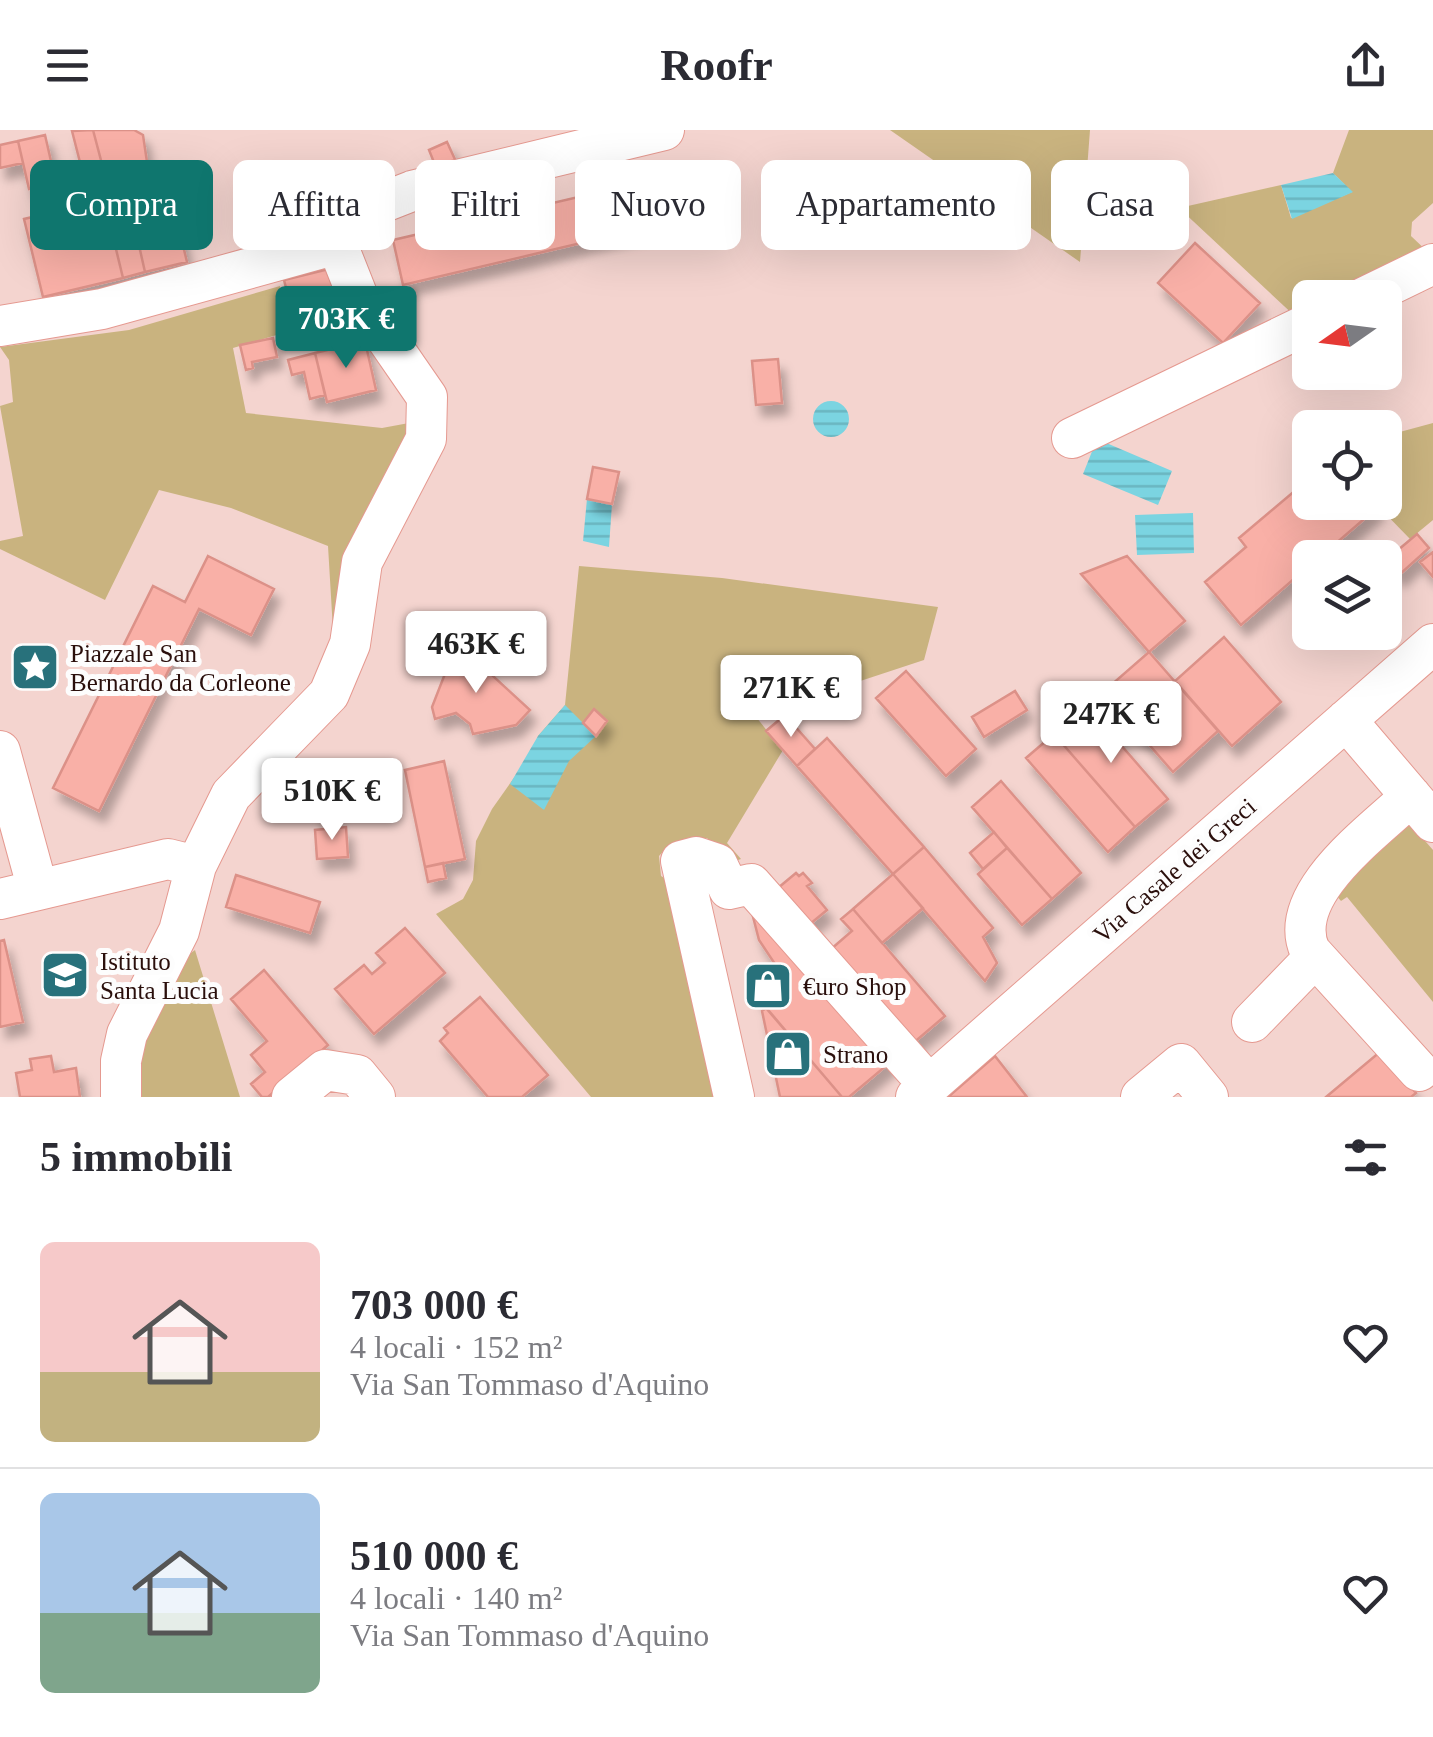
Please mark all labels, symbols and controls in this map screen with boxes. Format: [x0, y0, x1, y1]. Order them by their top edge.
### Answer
icon: menu [40, 38, 95, 93]
icon: share [1338, 38, 1393, 93]
text: Roofr [660, 40, 773, 90]
chip: Compra [30, 160, 213, 250]
chip: Affitta [233, 160, 395, 250]
chip: Filtri [415, 160, 555, 250]
chip: Nuovo [575, 160, 741, 250]
chip: Appartamento [761, 160, 1031, 250]
chip: Casa [1051, 160, 1189, 250]
north arrow [1292, 280, 1402, 390]
map controls [1292, 280, 1402, 650]
pin: 703K € [265, 286, 427, 371]
text: 703K € [298, 300, 394, 336]
button: locate [1292, 410, 1402, 520]
button: layers [1292, 540, 1402, 650]
pin: 463K € [395, 611, 557, 696]
text: 463K € [428, 625, 524, 661]
place label: Piazzale San Bernardo da Corleone [70, 640, 291, 696]
place icon: Piazzale San Bernardo da Corleone [9, 641, 61, 693]
pin: 271K € [710, 655, 872, 740]
text: 271K € [743, 669, 839, 705]
pin: 247K € [1030, 681, 1192, 766]
text: 247K € [1063, 695, 1159, 731]
pin: 510K € [251, 758, 413, 843]
text: 510K € [284, 772, 380, 808]
street label: Via Casale dei Greci [1088, 793, 1261, 948]
place label: Istituto Santa Lucia [100, 948, 219, 1004]
school or university icon: Istituto Santa Lucia [39, 949, 91, 1001]
shop icon: €uro Shop [742, 960, 794, 1012]
place label: €uro Shop [803, 973, 906, 1000]
shop icon: Strano [762, 1028, 814, 1080]
place label: Strano [823, 1041, 888, 1068]
icon: filters [1338, 1130, 1393, 1185]
text: 5 immobili [40, 1134, 233, 1180]
icon: home [120, 1282, 240, 1402]
text: 703 000 € [350, 1282, 518, 1328]
icon: heart [1338, 1315, 1393, 1370]
text: 4 locali · 152 m² [350, 1329, 562, 1365]
text: Via San Tommaso d'Aquino [350, 1366, 709, 1402]
icon: home [120, 1533, 240, 1653]
text: 510 000 € [350, 1533, 518, 1579]
icon: heart [1338, 1566, 1393, 1621]
text: 4 locali · 140 m² [350, 1580, 562, 1616]
text: Via San Tommaso d'Aquino [350, 1617, 709, 1653]

